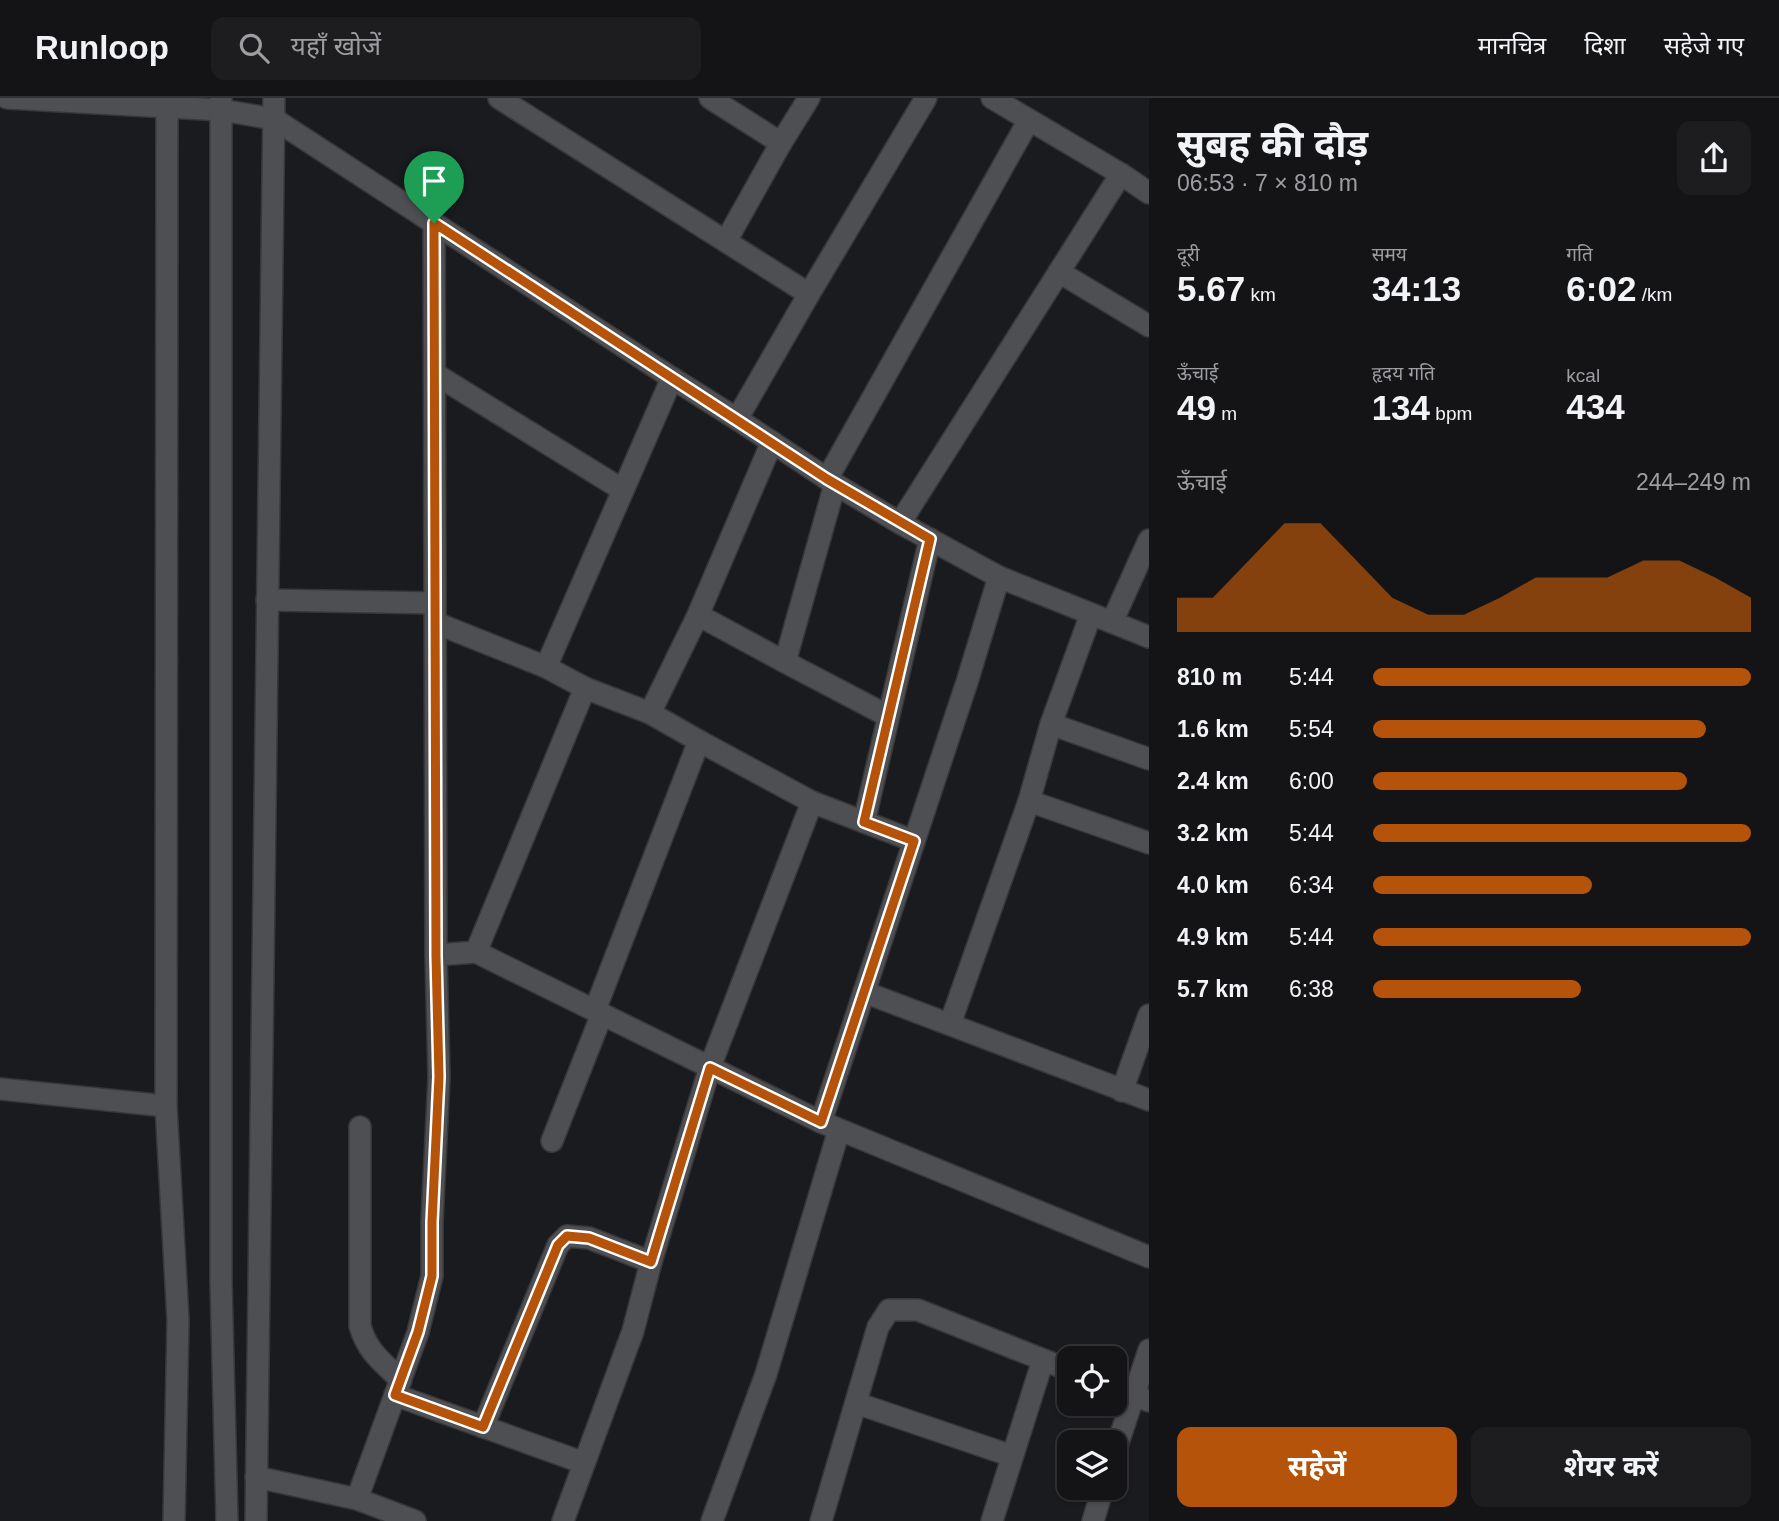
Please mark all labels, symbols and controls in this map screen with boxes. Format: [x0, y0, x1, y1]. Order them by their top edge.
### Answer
search box [211, 17, 701, 80]
text: Runloop [35, 29, 169, 66]
icon: search [235, 29, 273, 67]
text: यहाँ खोजें [291, 31, 381, 61]
text: मानचित्र [1478, 32, 1546, 59]
text: दिशा [1584, 32, 1626, 59]
text: सहेजे गए [1664, 32, 1744, 59]
button: share [1677, 121, 1751, 195]
text: सुबह की दौड़ [1177, 123, 1368, 165]
pin [404, 151, 464, 223]
icon: arrive [415, 162, 453, 200]
text: 06:53 · 7 × 810 m [1177, 170, 1358, 196]
text: दूरी [1177, 244, 1200, 265]
text: समय [1372, 244, 1407, 265]
text: गति [1566, 244, 1593, 265]
text: 5.67 [1177, 269, 1245, 308]
text: 34:13 [1372, 269, 1461, 308]
text: 6:02 [1566, 269, 1636, 308]
text: km [1245, 284, 1276, 305]
text: /km [1636, 284, 1672, 305]
text: ऊँचाई [1177, 363, 1218, 384]
text: हृदय गति [1372, 363, 1435, 384]
text: kcal [1566, 365, 1600, 386]
text: 434 [1566, 387, 1625, 426]
text: 49 [1177, 388, 1216, 427]
text: 134 [1372, 388, 1430, 427]
text: m [1216, 403, 1237, 424]
text: bpm [1430, 403, 1472, 424]
text: ऊँचाई [1177, 469, 1227, 495]
text: 244–249 m [1636, 469, 1751, 495]
text: 810 m [1177, 664, 1242, 690]
text: 5:44 [1289, 664, 1334, 690]
text: 1.6 km [1177, 716, 1249, 742]
text: 5:54 [1289, 716, 1334, 742]
text: 2.4 km [1177, 768, 1249, 794]
text: 6:00 [1289, 768, 1334, 794]
text: 3.2 km [1177, 820, 1249, 846]
text: 5:44 [1289, 820, 1334, 846]
text: 4.0 km [1177, 872, 1249, 898]
text: 6:34 [1289, 872, 1334, 898]
text: 4.9 km [1177, 924, 1249, 950]
text: 5:44 [1289, 924, 1334, 950]
text: 5.7 km [1177, 976, 1249, 1002]
text: 6:38 [1289, 976, 1334, 1002]
map controls [1057, 1346, 1127, 1500]
button: locate [1057, 1346, 1127, 1416]
button: सहेजें [1177, 1427, 1457, 1507]
button: शेयर करें [1471, 1427, 1751, 1507]
button: layers [1057, 1430, 1127, 1500]

